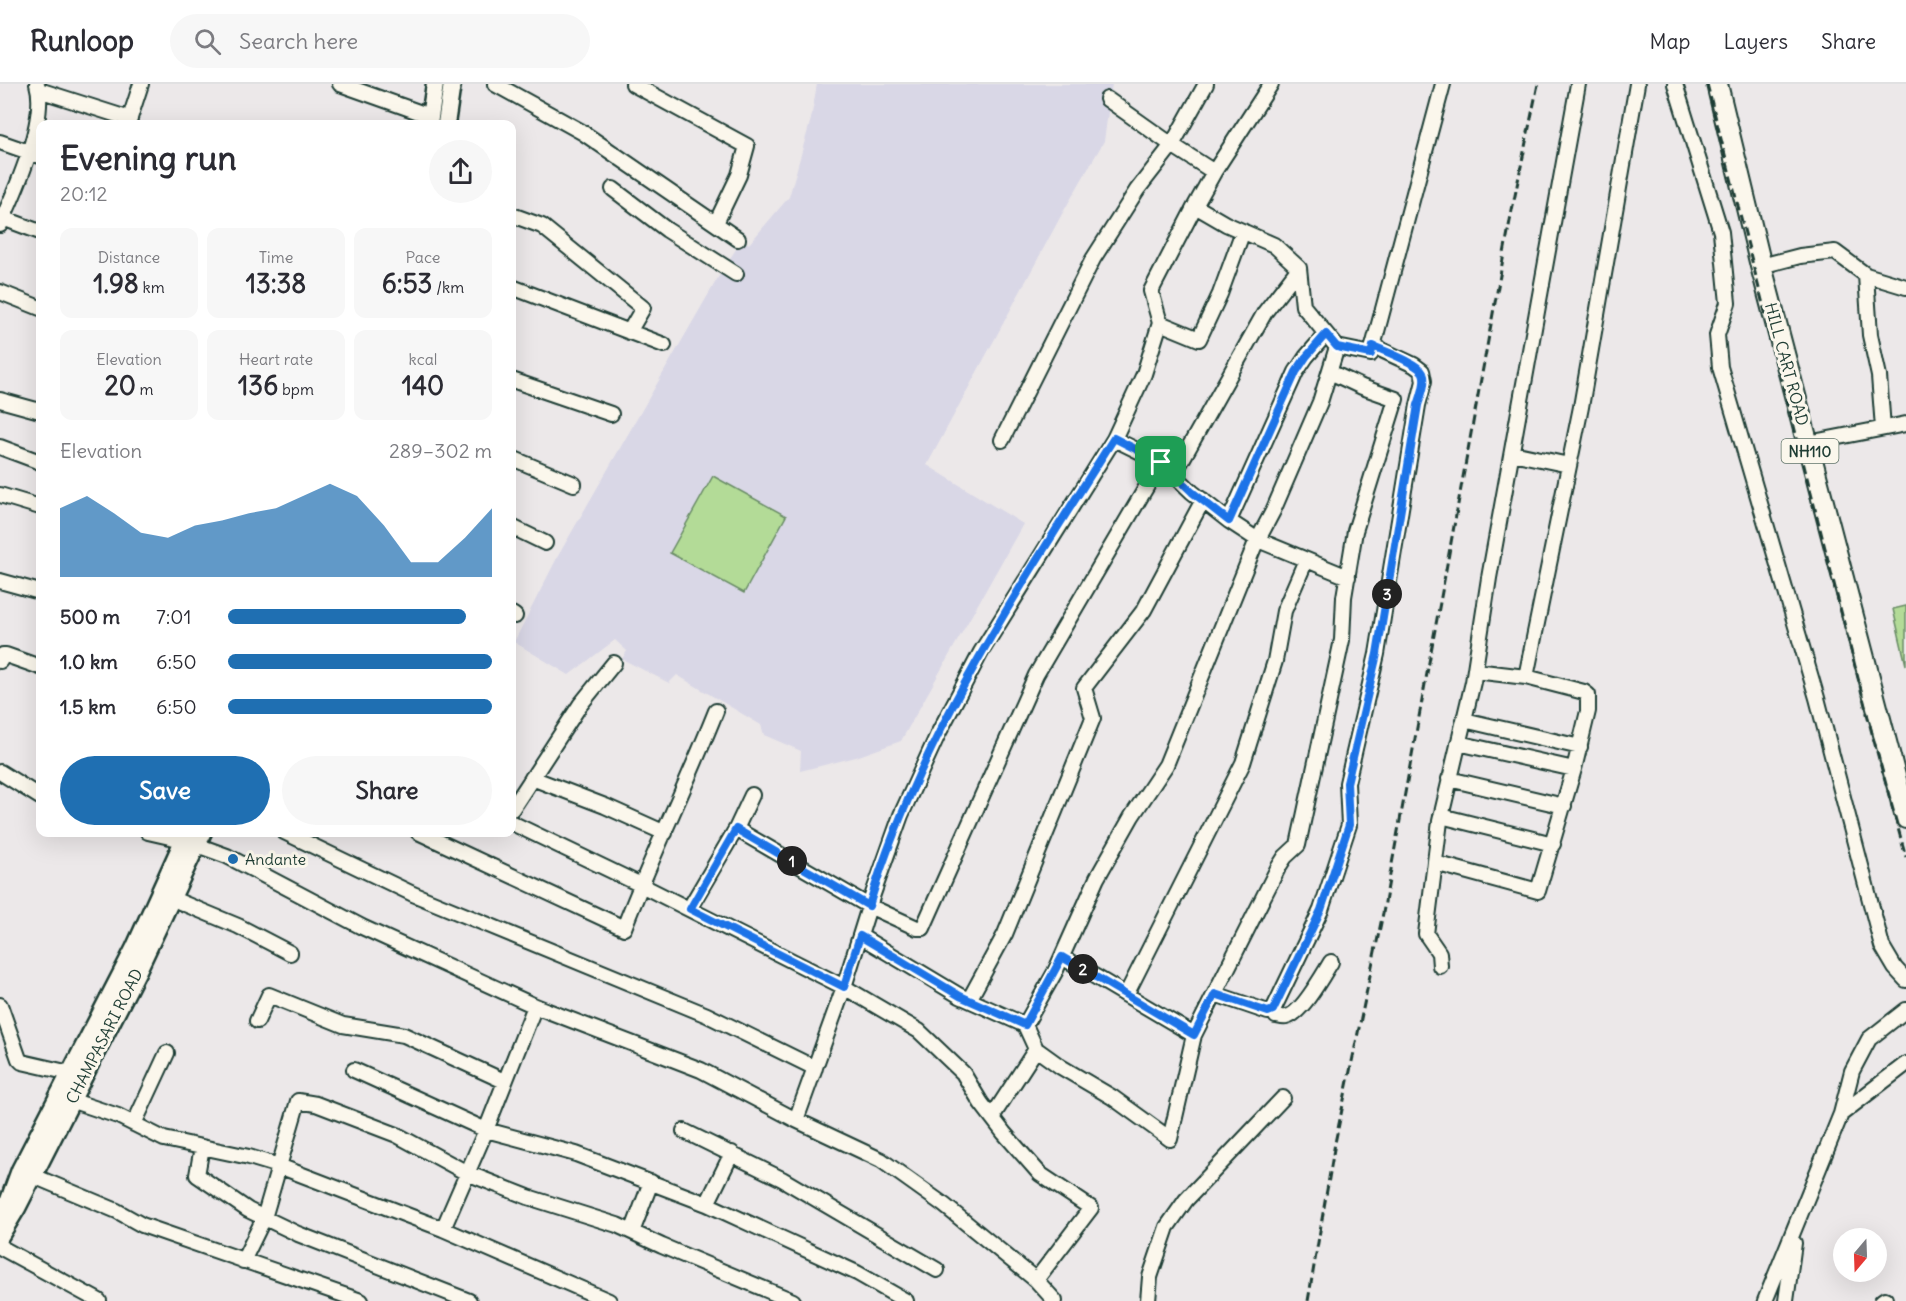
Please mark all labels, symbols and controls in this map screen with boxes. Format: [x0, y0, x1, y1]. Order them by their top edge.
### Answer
search box [170, 14, 590, 68]
text: Runloop [30, 23, 134, 59]
icon: search [191, 25, 224, 58]
text: Search here [239, 27, 358, 55]
text: Map [1650, 28, 1690, 55]
text: Layers [1723, 28, 1788, 55]
text: Share [1821, 28, 1876, 55]
text: Evening run [60, 137, 236, 179]
button: share [429, 140, 492, 203]
text: 20:12 [60, 181, 108, 206]
text: Distance [98, 247, 160, 267]
text: Time [259, 247, 293, 267]
text: Pace [406, 247, 440, 267]
text: 1.98 [93, 267, 139, 300]
text: 13:38 [246, 267, 306, 300]
text: 6:53 [382, 267, 432, 300]
text: km [139, 277, 165, 297]
text: /km [432, 277, 464, 297]
street label: HILL CART ROAD [1761, 300, 1813, 428]
text: Elevation [96, 349, 162, 369]
text: Heart rate [239, 349, 313, 369]
text: kcal [409, 349, 437, 369]
text: 20 [104, 369, 136, 402]
text: 136 [238, 369, 278, 402]
text: 140 [402, 369, 444, 402]
text: m [136, 379, 154, 399]
text: bpm [278, 379, 314, 399]
pin [1135, 436, 1186, 487]
text: Elevation [60, 438, 142, 463]
text: 289–302 m [389, 438, 492, 463]
road number: NH110 [1782, 439, 1838, 463]
icon: arrive [1144, 445, 1177, 478]
pin: 3 [1372, 579, 1402, 609]
text: 3 [1382, 584, 1392, 604]
text: 500 m [60, 604, 120, 629]
text: 7:01 [156, 604, 191, 629]
text: 1.0 km [60, 649, 118, 674]
text: 6:50 [156, 649, 197, 674]
text: 1.5 km [60, 694, 116, 719]
text: 6:50 [156, 694, 197, 719]
button: Save [60, 756, 270, 825]
button: Share [282, 756, 492, 825]
pin: 1 [777, 846, 807, 876]
place label: Andante [245, 849, 306, 869]
text: 1 [789, 851, 795, 871]
marker: Andante [226, 852, 240, 866]
pin: 2 [1068, 954, 1098, 984]
text: 2 [1079, 959, 1087, 979]
street label: CHAMPASARI ROAD [61, 965, 147, 1107]
north arrow [1833, 1228, 1887, 1282]
map controls [1833, 1228, 1887, 1282]

